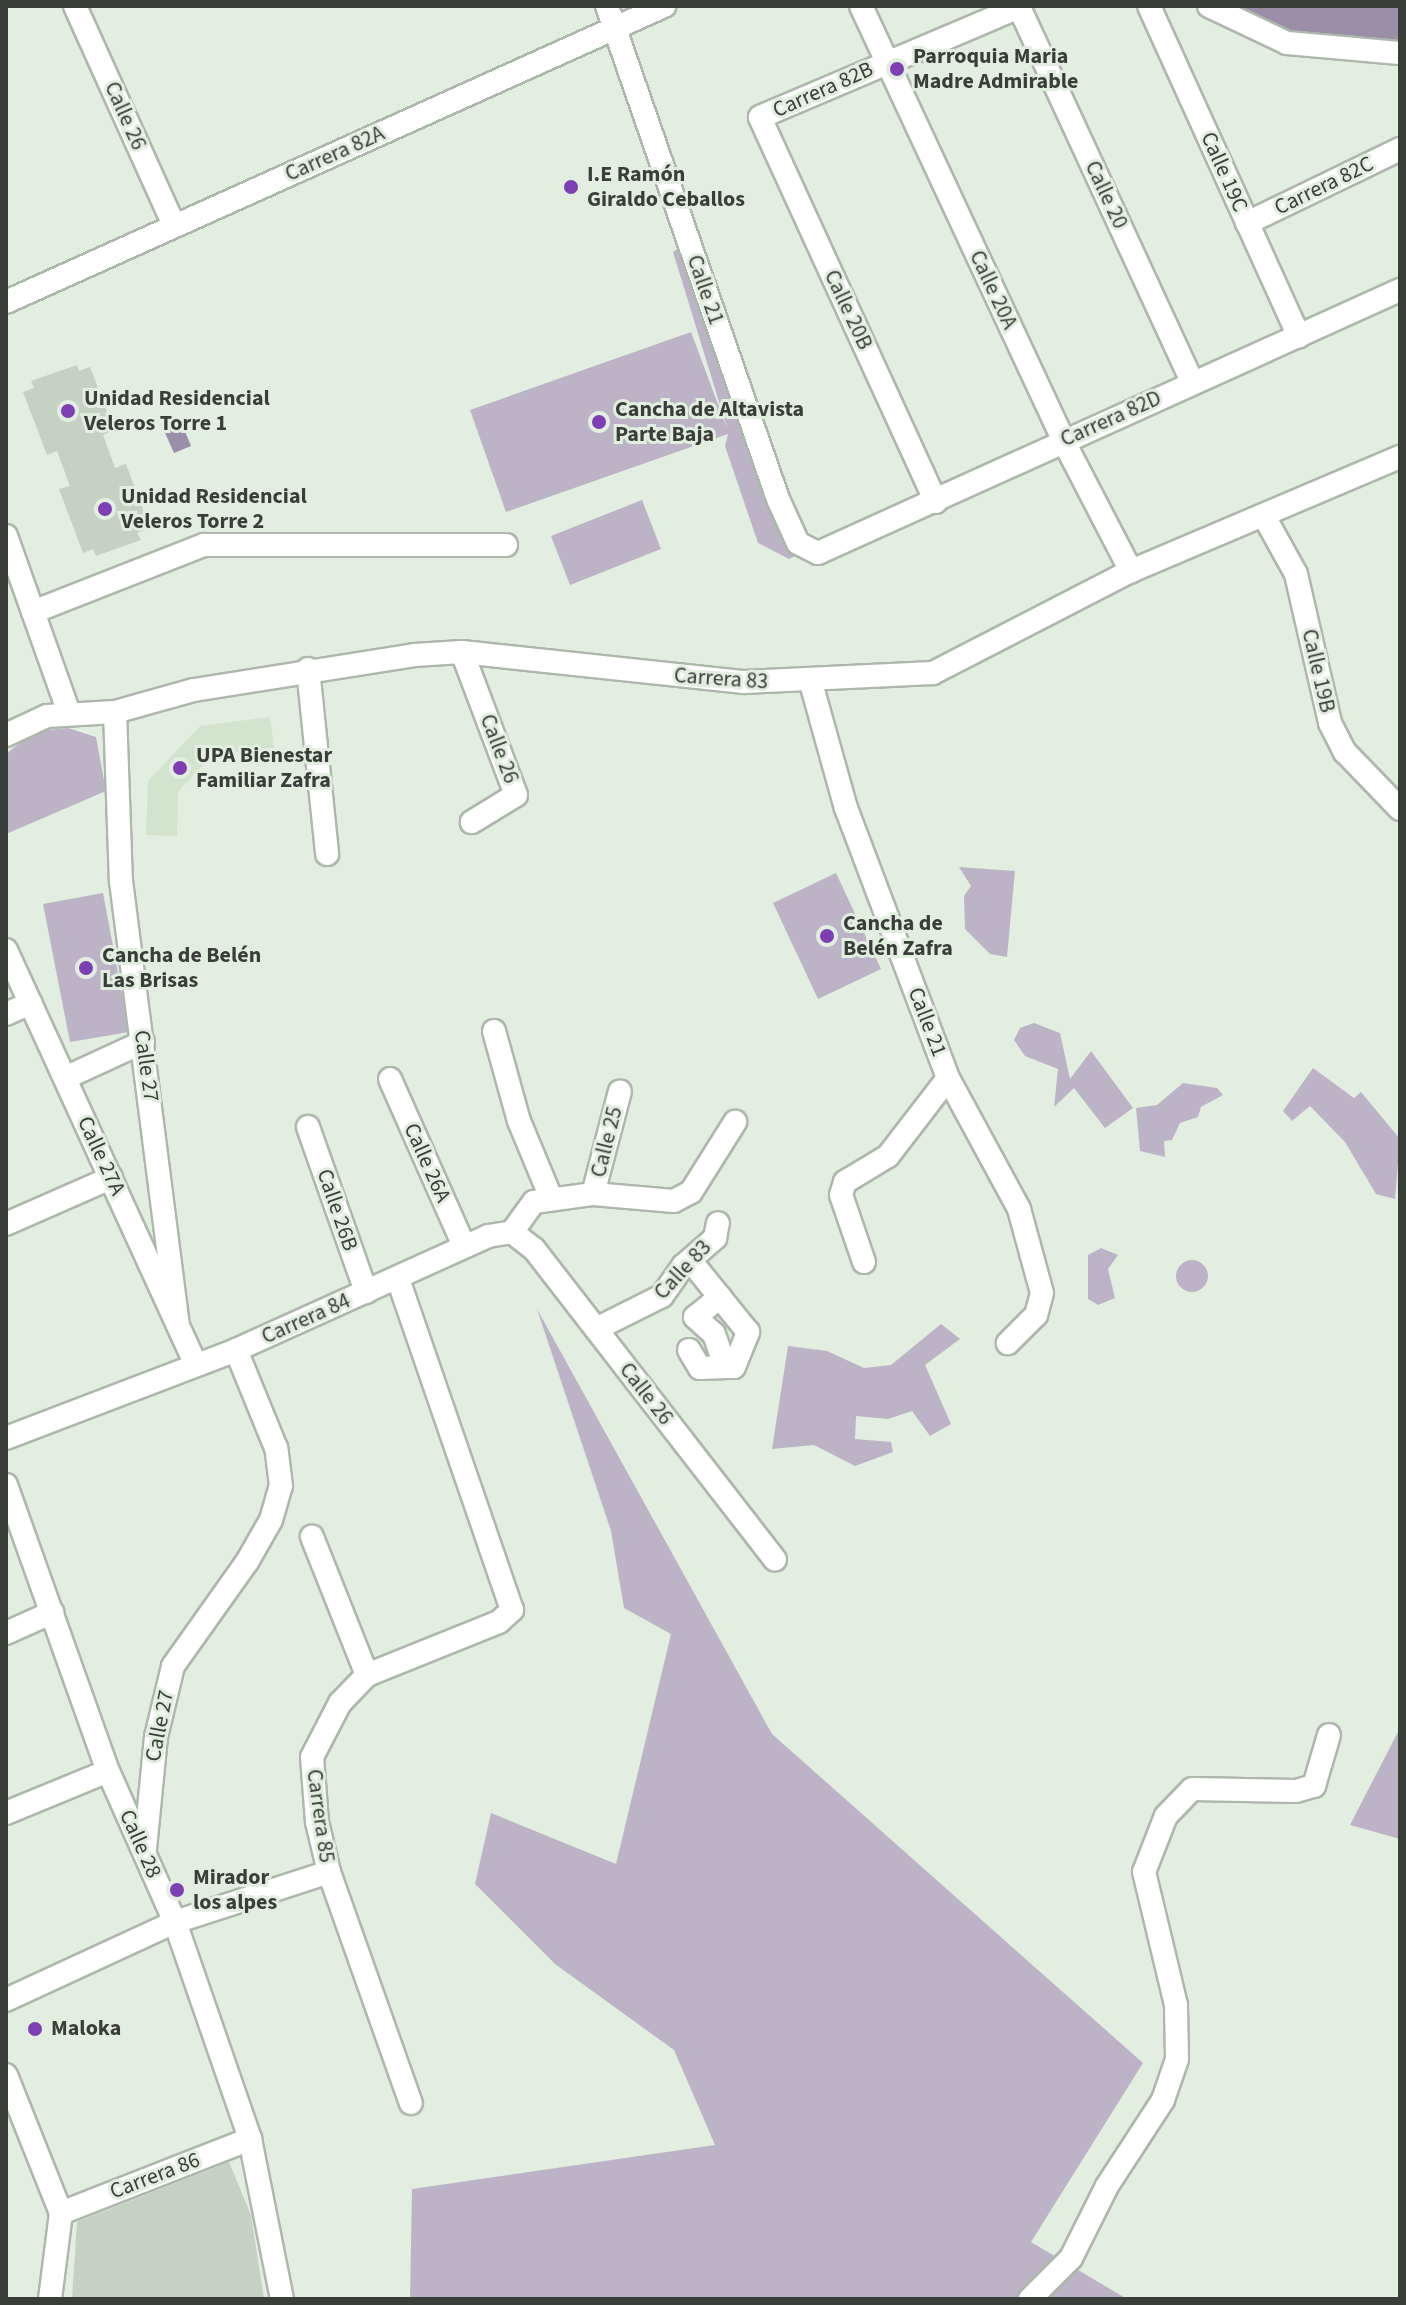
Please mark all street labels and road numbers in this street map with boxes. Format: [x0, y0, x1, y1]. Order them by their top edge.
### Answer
street label: Carrera 82B [769, 56, 877, 124]
street label: Calle 26 [98, 78, 152, 154]
street label: Carrera 82A [281, 120, 389, 188]
street label: Calle 19C [1195, 128, 1253, 216]
street label: Carrera 82C [1270, 151, 1378, 221]
street label: Calle 20 [1079, 157, 1133, 233]
street label: Calle 20A [963, 246, 1023, 334]
street label: Calle 21 [681, 252, 729, 328]
street label: Calle 20B [818, 266, 878, 354]
street label: Carrera 82D [1056, 385, 1166, 453]
street label: Calle 19B [1296, 627, 1340, 715]
street label: Carrera 83 [673, 663, 769, 695]
street label: Calle 26 [474, 711, 524, 787]
street label: Calle 21 [902, 984, 952, 1060]
street label: Calle 27 [128, 1028, 164, 1104]
street label: Calle 25 [585, 1104, 629, 1180]
street label: Calle 27A [71, 1112, 131, 1200]
street label: Calle 26A [398, 1119, 456, 1207]
street label: Calle 26B [311, 1166, 363, 1254]
street label: Calle 83 [649, 1235, 717, 1305]
street label: Carrera 84 [258, 1288, 354, 1350]
street label: Calle 26 [613, 1357, 679, 1431]
street label: Calle 27 [140, 1688, 180, 1764]
street label: Carrera 85 [300, 1768, 340, 1864]
street label: Calle 28 [113, 1806, 167, 1882]
street label: Carrera 86 [106, 2147, 204, 2205]

